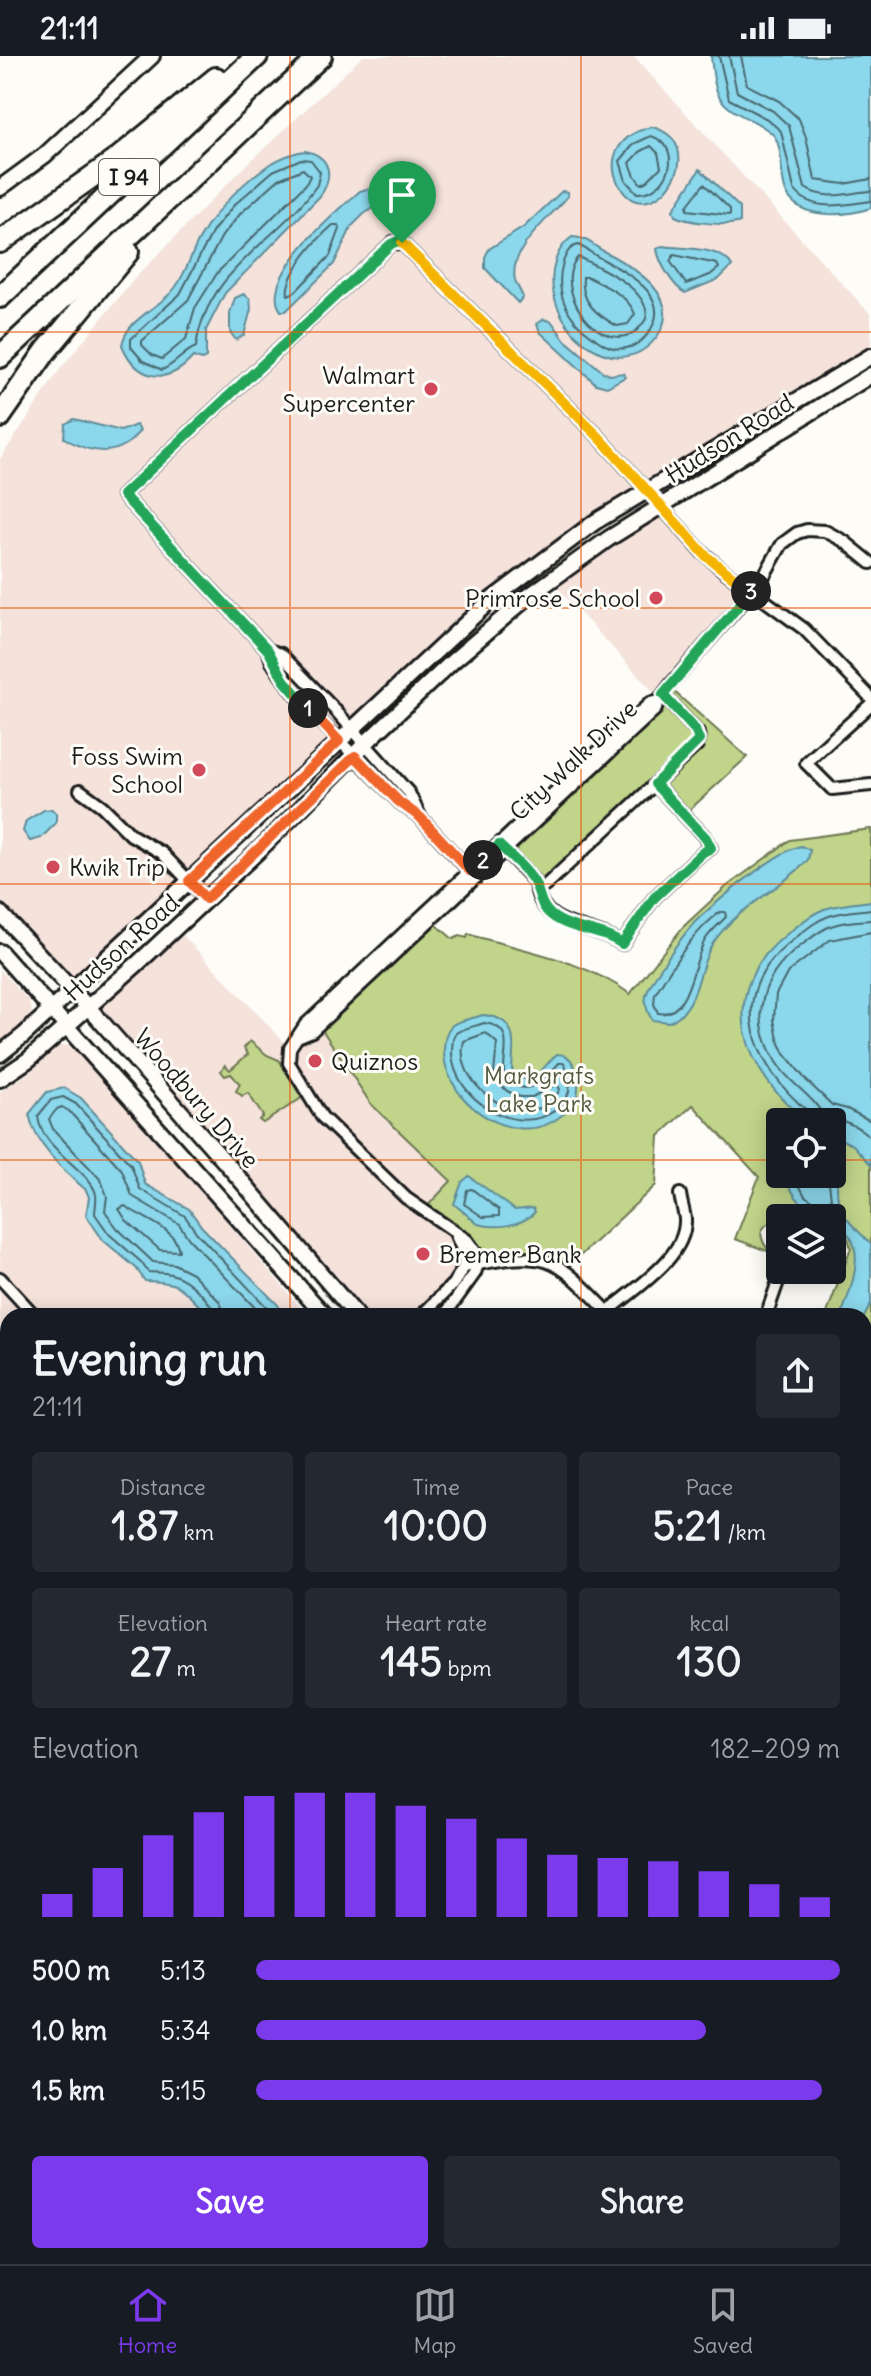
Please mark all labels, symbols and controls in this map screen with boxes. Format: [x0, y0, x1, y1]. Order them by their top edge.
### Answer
text: 21:11 [40, 9, 99, 47]
road number: I 94 [99, 159, 159, 195]
pin [368, 161, 436, 243]
icon: arrive [380, 173, 424, 217]
place label: Walmart Supercenter [282, 360, 415, 418]
marker: Walmart Supercenter [422, 380, 440, 398]
street label: Hudson Road [659, 387, 799, 489]
pin: 3 [731, 571, 771, 611]
text: 3 [745, 577, 757, 605]
place label: Primrose School [465, 583, 640, 613]
marker: Primrose School [647, 589, 665, 607]
pin: 1 [288, 688, 328, 728]
street label: City Walk Drive [503, 693, 643, 827]
text: 1 [304, 694, 312, 722]
place label: Foss Swim School [71, 741, 183, 799]
marker: Foss Swim School [190, 761, 208, 779]
pin: 2 [463, 840, 503, 880]
text: 2 [477, 846, 489, 874]
place label: Kwik Trip [69, 852, 165, 882]
marker: Kwik Trip [44, 858, 62, 876]
street label: Hudson Road [57, 887, 185, 1007]
street label: Woodbury Drive [128, 1022, 266, 1174]
place label: Quiznos [331, 1046, 418, 1076]
marker: Quiznos [306, 1052, 324, 1070]
park label: Markgrafs Lake Park [484, 1060, 594, 1118]
map controls [766, 1108, 846, 1284]
button: locate [766, 1108, 846, 1188]
button: layers [766, 1204, 846, 1284]
place label: Bremer Bank [439, 1239, 582, 1269]
marker: Bremer Bank [414, 1245, 432, 1263]
text: Evening run [32, 1332, 267, 1387]
button: share [756, 1334, 840, 1418]
text: 21:11 [32, 1390, 83, 1423]
text: Distance [120, 1473, 206, 1501]
text: Time [412, 1473, 460, 1501]
text: Pace [685, 1473, 733, 1501]
text: 1.87 [111, 1501, 178, 1551]
text: 10:00 [384, 1501, 488, 1551]
text: 5:21 [653, 1501, 722, 1551]
text: km [178, 1518, 214, 1546]
text: /km [722, 1518, 766, 1546]
text: Elevation [118, 1609, 208, 1637]
text: Heart rate [385, 1609, 487, 1637]
text: kcal [690, 1609, 729, 1637]
text: 27 [130, 1637, 171, 1687]
text: 145 [380, 1637, 442, 1687]
text: 130 [677, 1637, 742, 1687]
text: m [171, 1654, 196, 1682]
text: bpm [442, 1654, 492, 1682]
text: Elevation [32, 1732, 139, 1765]
text: 182–209 m [710, 1732, 840, 1765]
text: 500 m [32, 1954, 110, 1987]
text: 5:13 [160, 1954, 206, 1987]
text: 1.0 km [32, 2014, 107, 2047]
text: 5:34 [160, 2014, 211, 2047]
text: 1.5 km [32, 2074, 105, 2107]
text: 5:15 [160, 2074, 206, 2107]
button: Save [32, 2156, 428, 2248]
button: Share [444, 2156, 840, 2248]
tab: Home [118, 2283, 177, 2359]
tab: Map [413, 2283, 457, 2359]
tab: Saved [693, 2283, 753, 2359]

